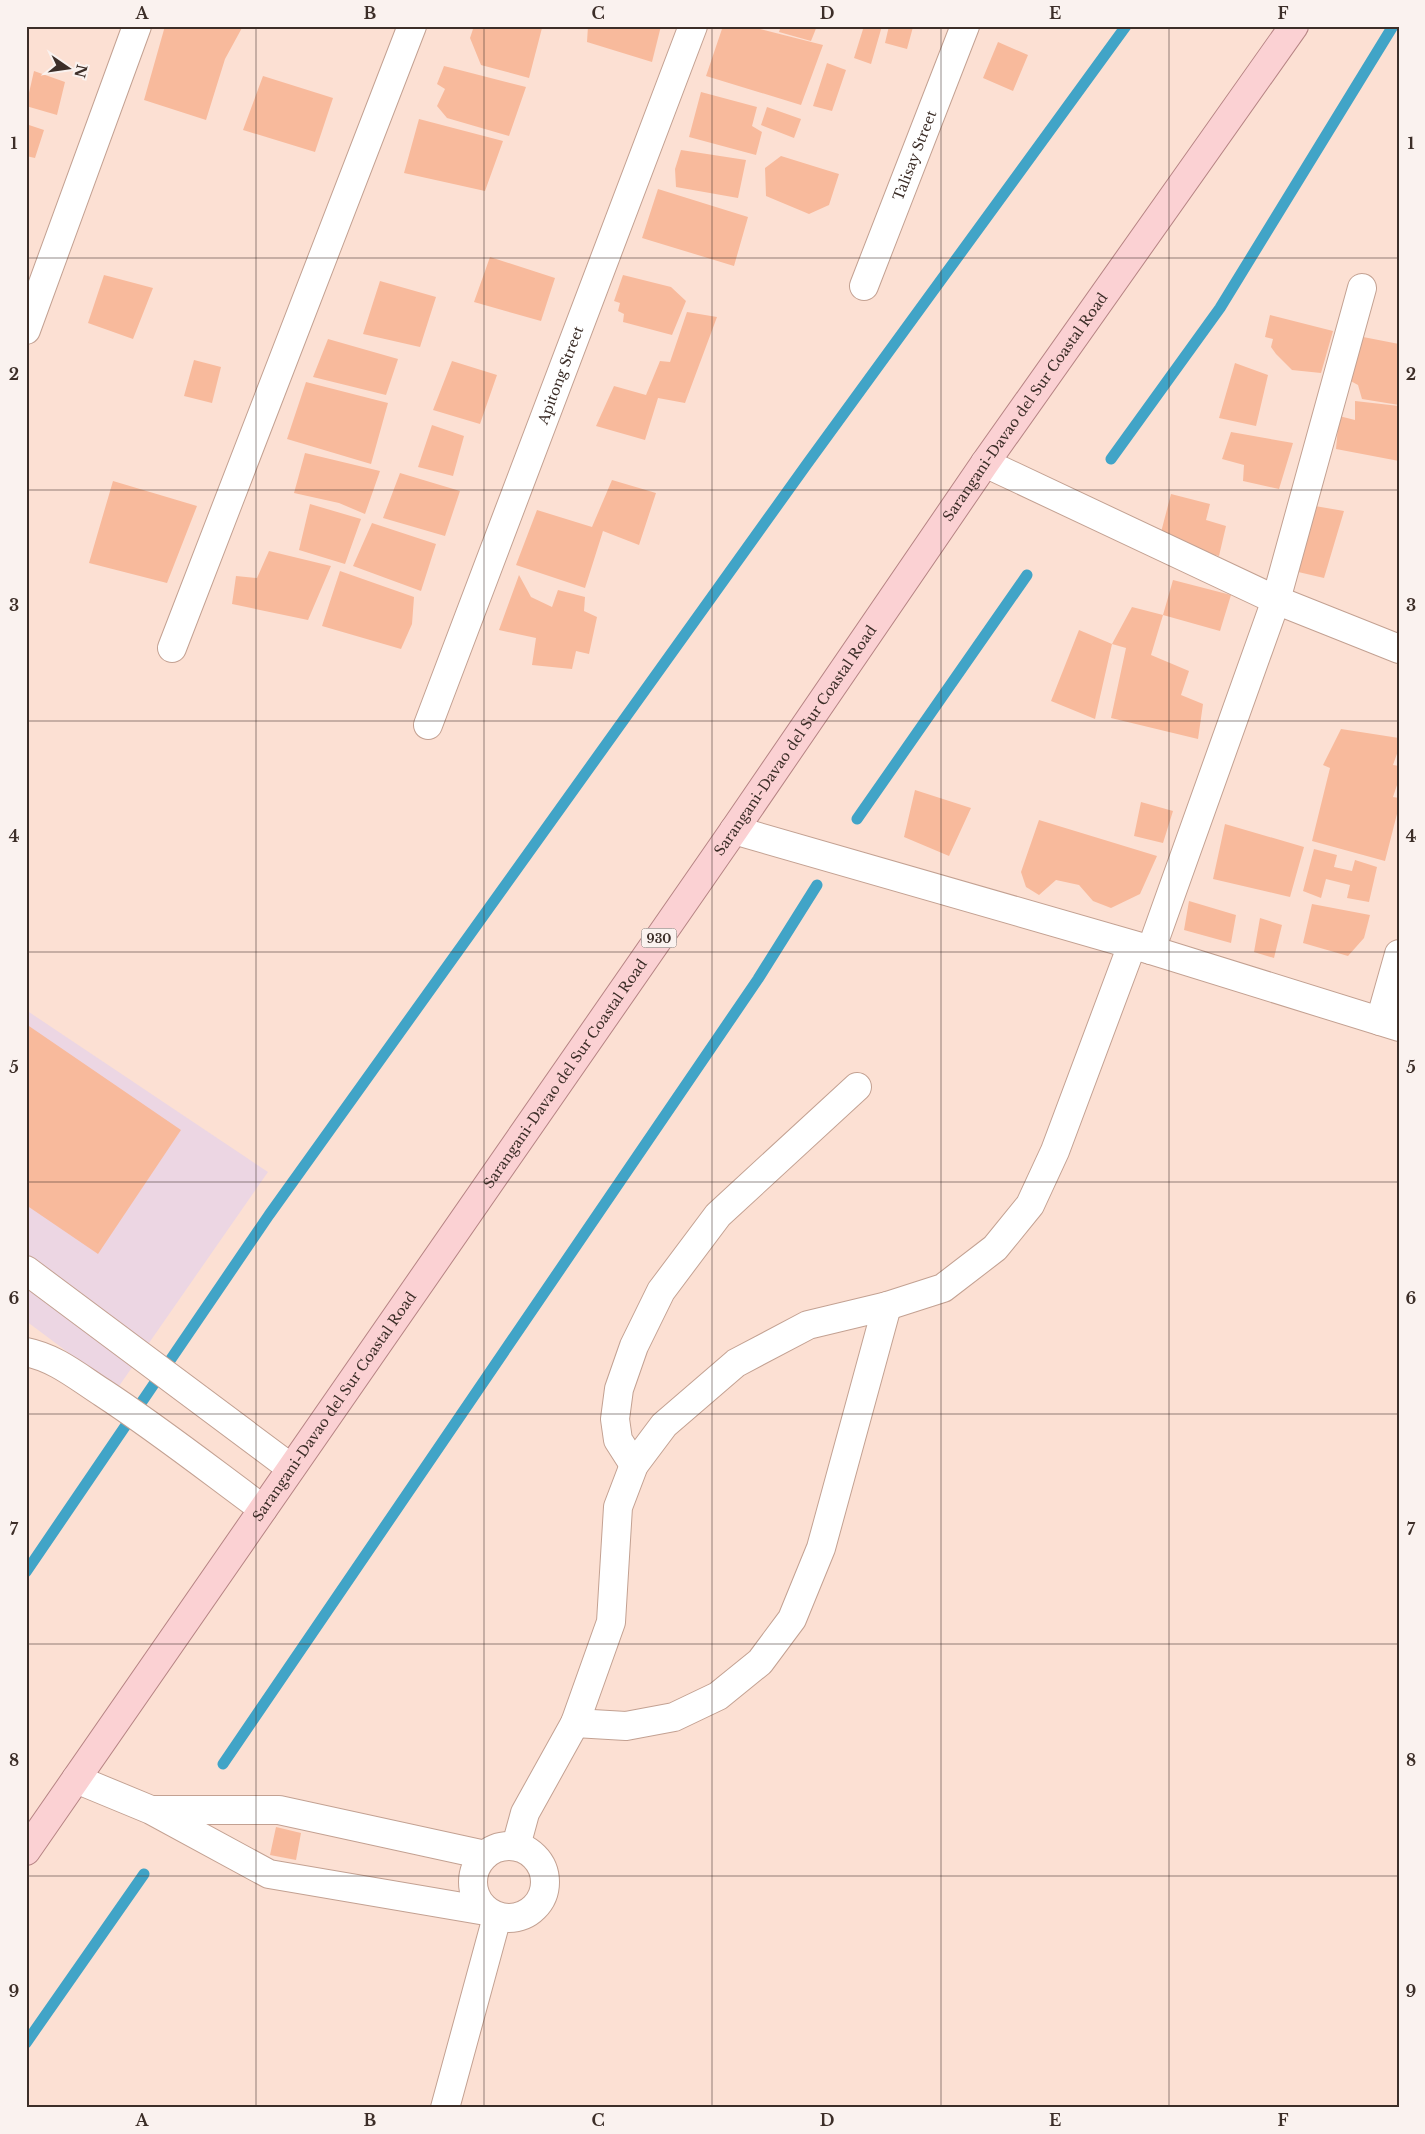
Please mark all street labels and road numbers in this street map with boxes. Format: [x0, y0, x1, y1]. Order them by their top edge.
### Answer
street label: Talisay Street [889, 107, 941, 203]
street label: Sarangani-Davao del Sur Coastal Road [939, 289, 1112, 525]
street label: Apitong Street [533, 323, 588, 428]
street label: Sarangani-Davao del Sur Coastal Road [710, 621, 881, 859]
road number: 930 [642, 928, 676, 948]
street label: Sarangani-Davao del Sur Coastal Road [479, 955, 651, 1192]
street label: Sarangani-Davao del Sur Coastal Road [248, 1288, 420, 1525]

